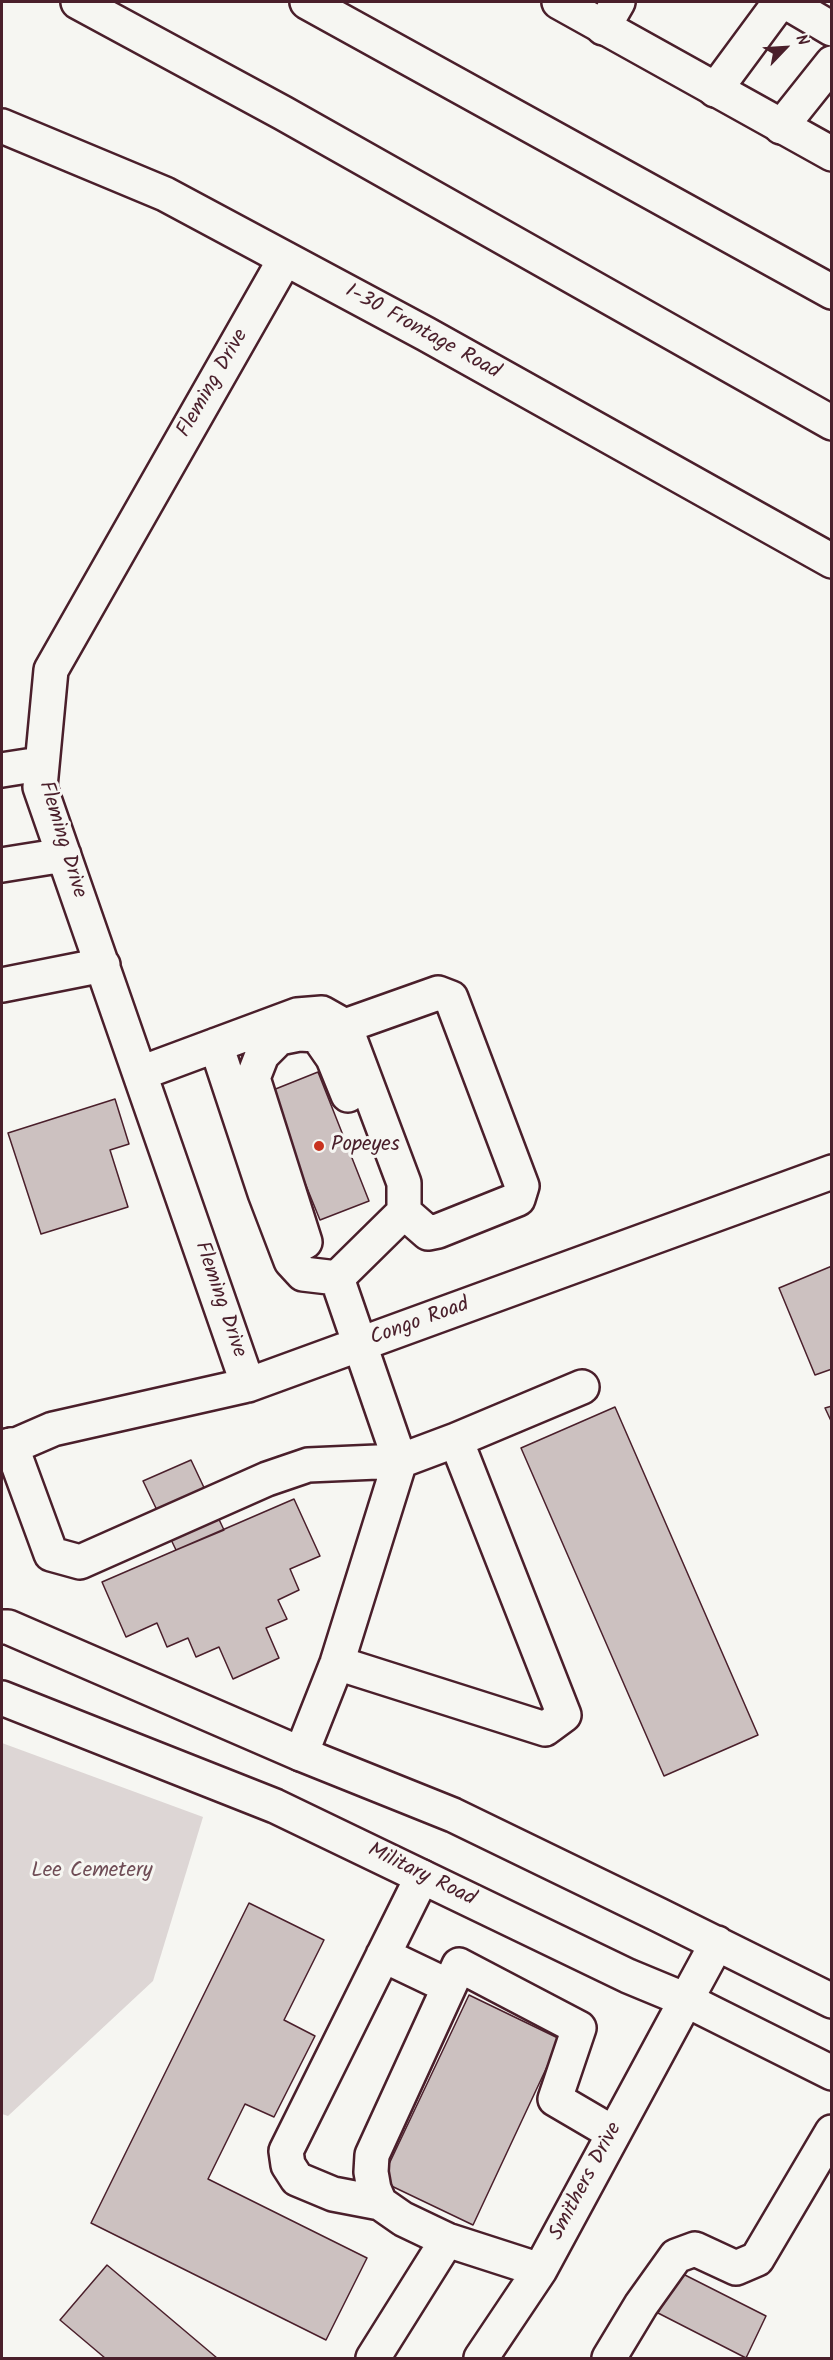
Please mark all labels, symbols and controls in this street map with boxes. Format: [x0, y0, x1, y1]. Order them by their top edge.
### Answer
north arrow [755, 18, 815, 78]
text: N [788, 30, 815, 50]
street label: I-30 Frontage Road [340, 280, 504, 386]
street label: Fleming Drive [173, 325, 255, 443]
street label: Fleming Drive [31, 779, 91, 901]
place label: Popeyes [331, 1133, 400, 1159]
marker: Popeyes [312, 1139, 326, 1153]
street label: Fleming Drive [187, 1239, 251, 1361]
street label: Congo Road [367, 1293, 473, 1353]
street label: Military Road [363, 1839, 479, 1913]
park label: Lee Cemetery [31, 1859, 153, 1885]
street label: Smithers Drive [545, 2119, 629, 2245]

